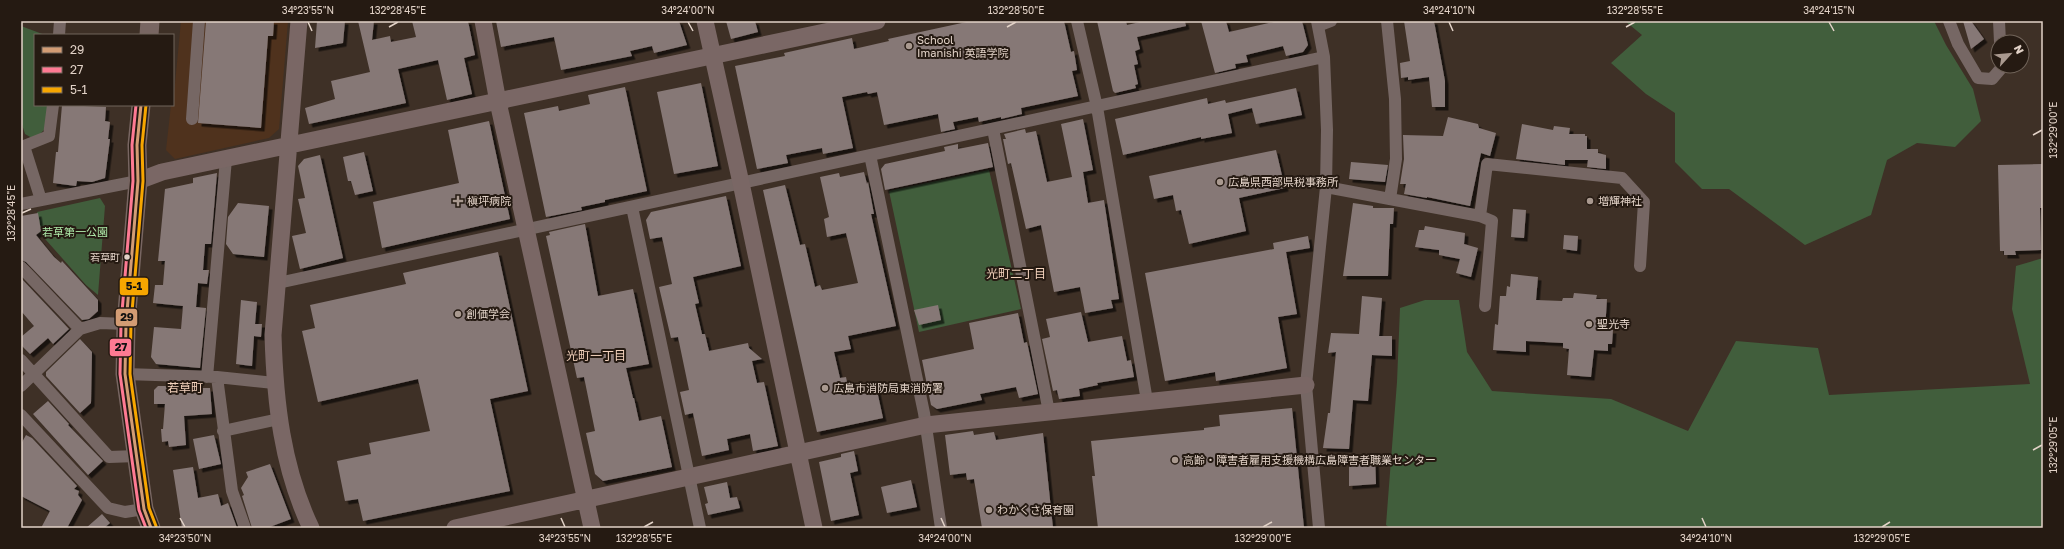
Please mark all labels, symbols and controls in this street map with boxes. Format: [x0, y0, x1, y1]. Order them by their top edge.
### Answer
text: 34°23'55"N [282, 4, 334, 16]
text: 132°28'45"E [370, 4, 426, 16]
text: 34°24'00"N [661, 4, 715, 16]
text: 132°28'50"E [988, 4, 1044, 16]
text: 34°24'10"N [1423, 4, 1475, 16]
text: 132°28'55"E [1607, 4, 1663, 16]
text: 34°24'15"N [1803, 4, 1855, 16]
place label: School Imanishi 英語学院 [917, 33, 1008, 59]
legend [34, 34, 174, 106]
north arrow [1990, 34, 2030, 74]
marker: School Imanishi 英語学院 [904, 41, 914, 51]
text: 29 [70, 42, 84, 57]
text: N [2012, 43, 2027, 56]
text: 27 [70, 62, 83, 77]
text: 5-1 [70, 82, 88, 97]
text: 132°29'00"E [2047, 102, 2059, 158]
place label: 広島県西部県税事務所 [1228, 175, 1339, 188]
marker: 広島県西部県税事務所 [1215, 177, 1225, 187]
text: 132°28'45"E [5, 185, 17, 241]
place label: 槇坪病院 [467, 194, 511, 207]
place label: 増輝神社 [1598, 194, 1642, 207]
marker: 槇坪病院 [452, 195, 464, 207]
marker: 増輝神社 [1585, 196, 1595, 206]
park label: 若草第一公園 [42, 225, 108, 238]
place label: 若草町 [90, 251, 120, 263]
marker: 若草町 [122, 252, 132, 262]
district label: 光町二丁目 [986, 266, 1046, 281]
line badge: 5-1 [119, 277, 149, 296]
text: 5-1 [126, 279, 143, 292]
place label: 創価学会 [466, 307, 510, 320]
line badge: 29 [115, 308, 138, 327]
marker: 創価学会 [453, 309, 463, 319]
text: 29 [120, 310, 134, 323]
place label: 聖光寺 [1597, 317, 1630, 330]
marker: 聖光寺 [1584, 319, 1594, 329]
line badge: 27 [109, 338, 132, 357]
text: 27 [115, 340, 127, 353]
district label: 光町一丁目 [566, 348, 626, 363]
district label: 若草町 [167, 380, 203, 395]
place label: 広島市消防局東消防署 [833, 381, 943, 394]
marker: 広島市消防局東消防署 [820, 383, 830, 393]
text: 132°29'05"E [2047, 417, 2059, 473]
place label: 高齢・障害者雇用支援機構広島障害者職業センター [1183, 453, 1436, 466]
marker: 高齢・障害者雇用支援機構広島障害者職業センター [1170, 455, 1180, 465]
place label: わかくさ保育園 [997, 503, 1074, 516]
marker: わかくさ保育園 [984, 505, 994, 515]
text: 34°23'50"N [159, 532, 211, 544]
text: 34°23'55"N [539, 532, 591, 544]
text: 132°28'55"E [616, 532, 672, 544]
text: 34°24'00"N [918, 532, 972, 544]
text: 132°29'00"E [1235, 532, 1291, 544]
text: 34°24'10"N [1680, 532, 1732, 544]
text: 132°29'05"E [1854, 532, 1910, 544]

